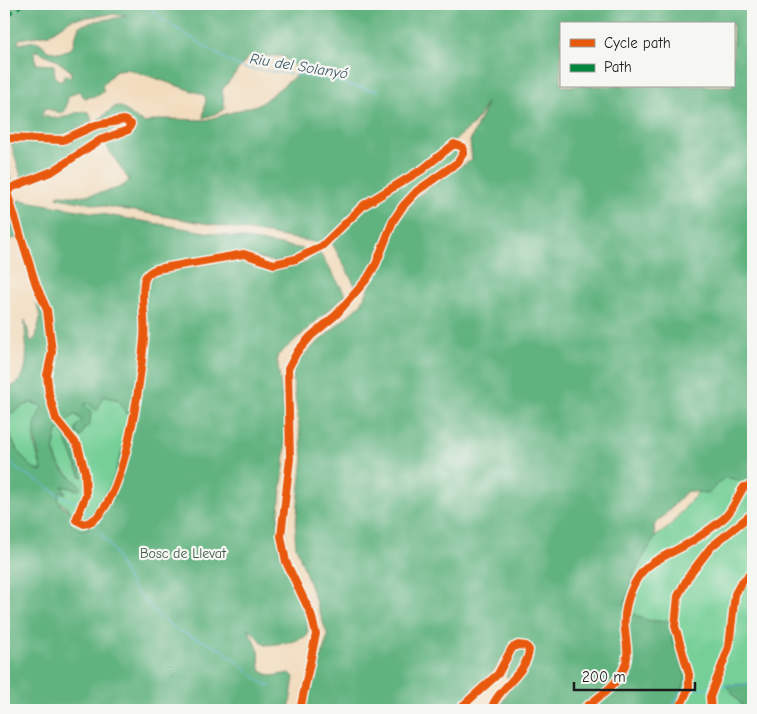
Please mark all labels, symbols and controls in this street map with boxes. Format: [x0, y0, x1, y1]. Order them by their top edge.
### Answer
legend [560, 22, 734, 88]
text: Cycle path [604, 34, 671, 52]
water label: Riu del Solanyó [249, 49, 349, 83]
text: Path [604, 58, 632, 76]
park label: Bosc de Llevat [140, 545, 227, 562]
scale bar [574, 659, 696, 691]
text: 200 m [582, 668, 626, 686]

